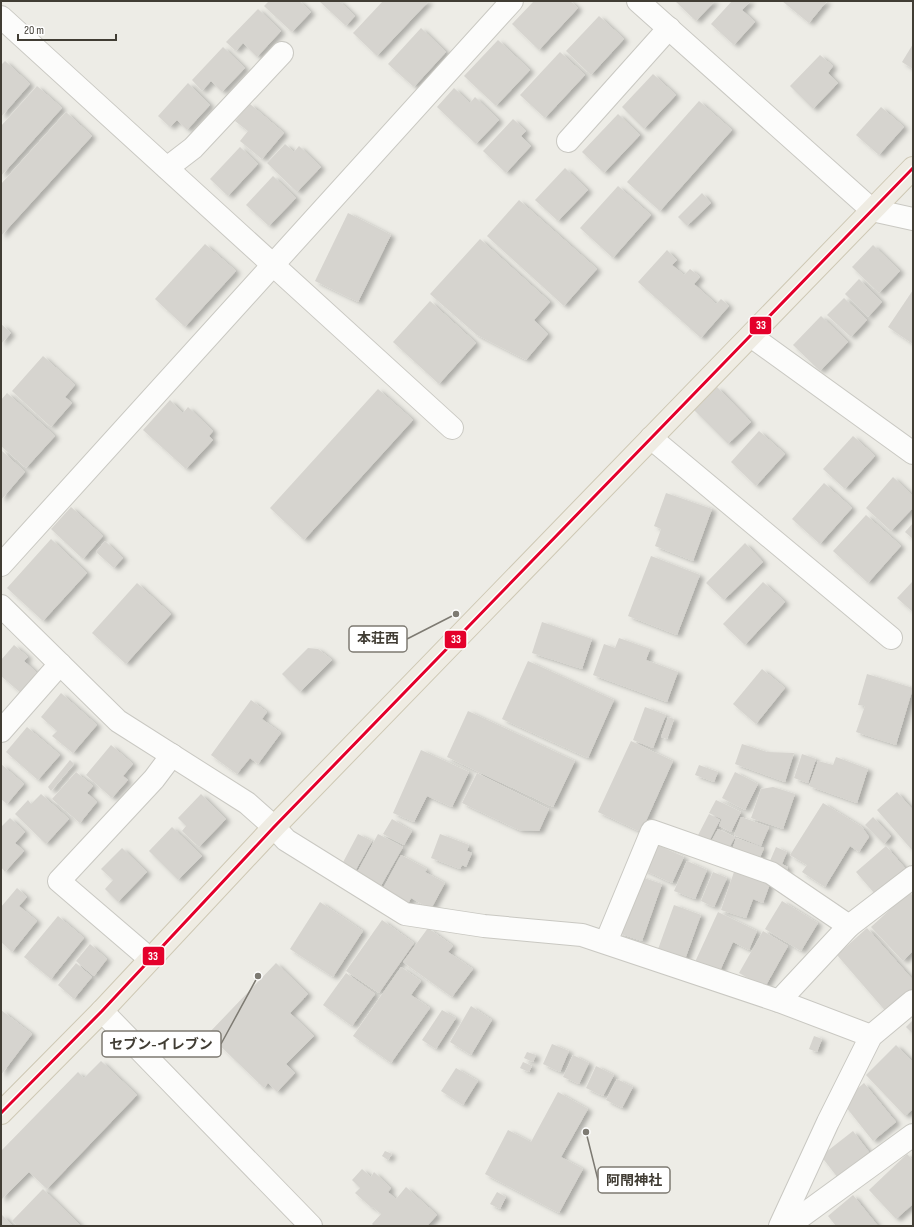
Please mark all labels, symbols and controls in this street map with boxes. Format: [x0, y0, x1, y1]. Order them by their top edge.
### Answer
scale bar [18, 16, 116, 42]
text: 20 m [24, 23, 44, 38]
line badge: 33 [749, 316, 772, 335]
text: 33 [756, 319, 766, 332]
callout: 本荘西 [349, 626, 407, 652]
text: 本荘西 [357, 630, 399, 647]
line badge: 33 [444, 630, 467, 649]
text: 33 [451, 633, 461, 646]
line badge: 33 [142, 946, 165, 966]
text: 33 [148, 950, 158, 963]
callout: セブン-イレブン [102, 1031, 221, 1057]
text: セブン-イレブン [109, 1036, 213, 1053]
callout: 阿閇神社 [598, 1167, 670, 1193]
text: 阿閇神社 [606, 1172, 662, 1189]

